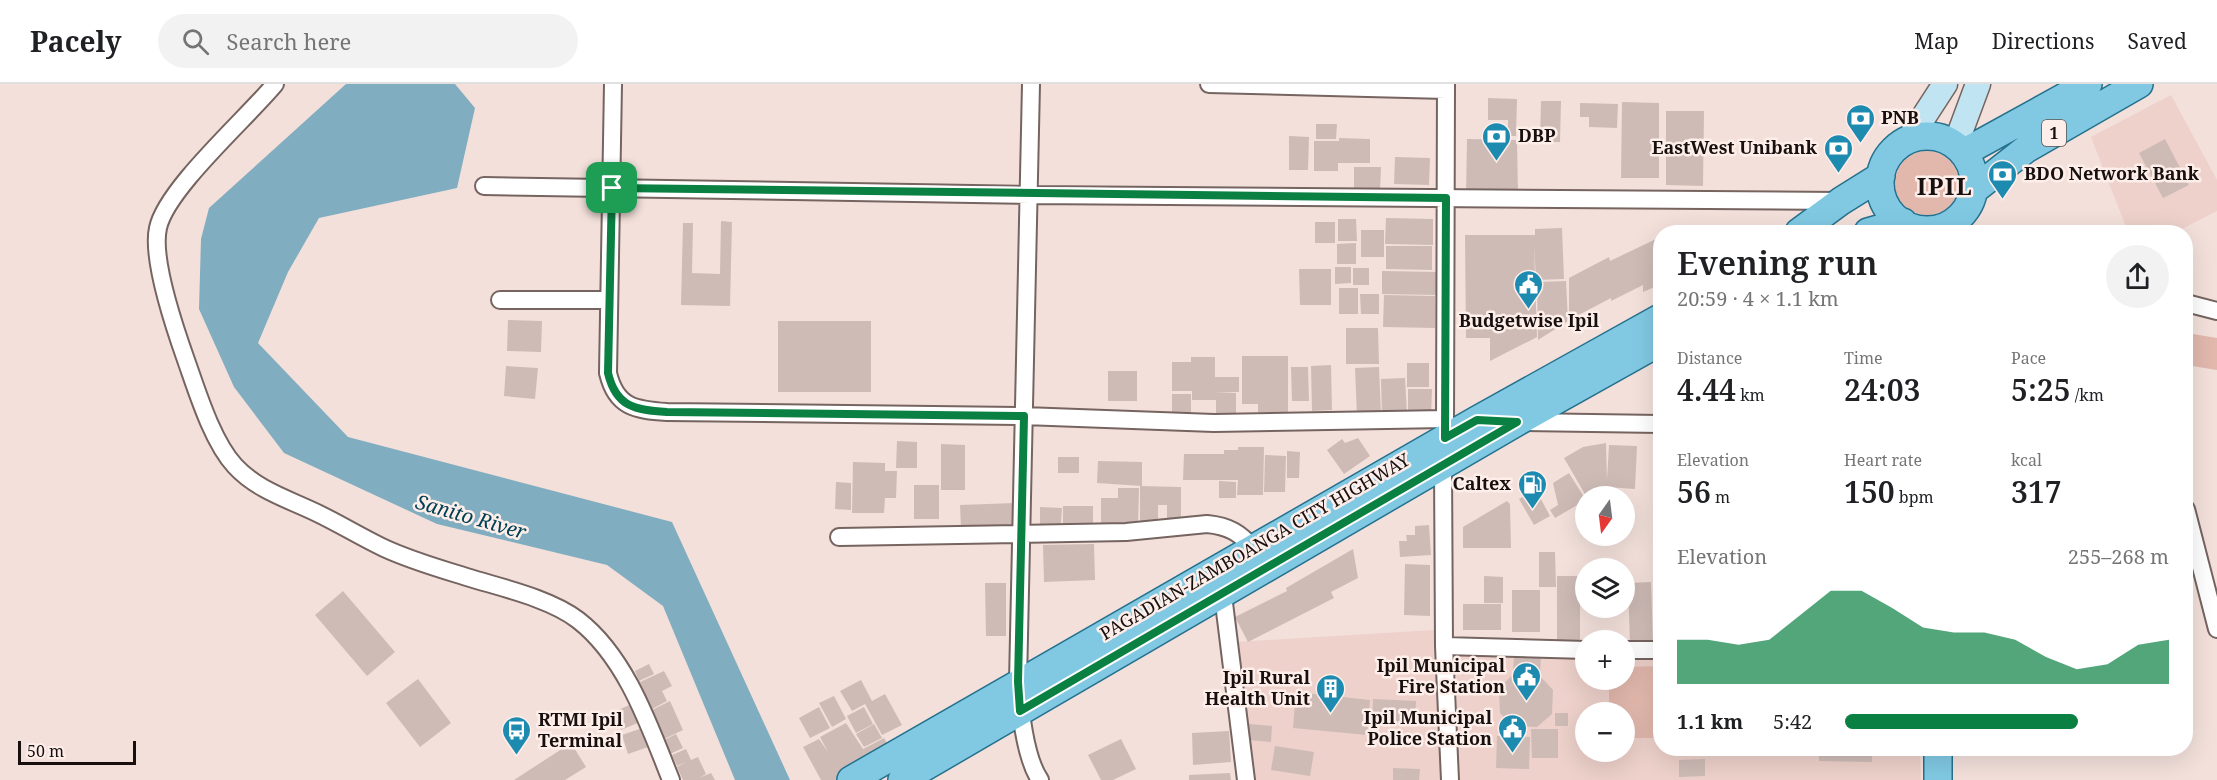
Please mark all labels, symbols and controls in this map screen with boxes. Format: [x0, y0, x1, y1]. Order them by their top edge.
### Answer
search box [158, 14, 578, 68]
text: Pacely [30, 22, 122, 60]
icon: search [179, 25, 212, 58]
text: Search here [227, 26, 351, 56]
text: Map [1914, 27, 1959, 55]
text: Directions [1992, 27, 2094, 55]
text: Saved [2127, 27, 2187, 55]
bank icon: PNB [1844, 102, 1876, 144]
place label: PNB [1881, 105, 1919, 129]
bank icon: DBP [1481, 120, 1513, 162]
road number: 1 [2042, 120, 2066, 146]
place label: DBP [1518, 123, 1556, 147]
bank icon: EastWest Unibank [1822, 132, 1854, 174]
place label: EastWest Unibank [1652, 135, 1818, 159]
bank icon: BDO Network Bank [1987, 158, 2019, 200]
place label: BDO Network Bank [2024, 161, 2199, 185]
pin [586, 162, 637, 213]
district label: IPIL [1917, 169, 1973, 202]
icon: arrive [595, 171, 628, 204]
text: Evening run [1677, 240, 1878, 285]
button: share [2106, 245, 2169, 308]
public building icon: Budgetwise Ipil [1513, 268, 1545, 310]
text: 20:59 · 4 × 1.1 km [1677, 285, 1839, 312]
place label: Budgetwise Ipil [1459, 308, 1600, 332]
text: Distance [1677, 347, 1742, 369]
text: Time [1844, 347, 1883, 369]
text: Pace [2011, 347, 2046, 369]
text: 4.44 [1677, 369, 1736, 410]
text: 24:03 [1844, 369, 1920, 410]
text: 5:25 [2011, 369, 2071, 410]
text: km [1736, 384, 1765, 406]
text: /km [2071, 384, 2104, 406]
street label: PAGADIAN-ZAMBOANGA CITY HIGHWAY [1095, 447, 1414, 645]
text: Elevation [1677, 449, 1749, 471]
text: Heart rate [1844, 449, 1922, 471]
text: kcal [2011, 449, 2042, 471]
fuel station icon: Caltex [1516, 468, 1548, 510]
place label: Caltex [1453, 471, 1511, 495]
text: 56 [1677, 471, 1711, 512]
text: 150 [1844, 471, 1895, 512]
text: 317 [2011, 471, 2062, 512]
north arrow [1575, 486, 1635, 546]
map controls [1575, 486, 1635, 762]
text: m [1711, 486, 1730, 508]
text: bpm [1895, 486, 1934, 508]
water label: Sanito River [413, 488, 530, 545]
text: Elevation [1677, 543, 1767, 570]
text: 255–268 m [2068, 543, 2169, 570]
button: layers [1575, 558, 1635, 618]
button: + [1575, 630, 1635, 690]
place label: Ipil Municipal Fire Station [1377, 653, 1506, 698]
public building icon: Ipil Municipal Fire Station [1510, 660, 1542, 702]
place label: Ipil Rural Health Unit [1205, 665, 1311, 710]
building icon: Ipil Rural Health Unit [1315, 672, 1347, 714]
button: − [1575, 702, 1635, 762]
place label: Ipil Municipal Police Station [1364, 705, 1493, 750]
place label: RTMI Ipil Terminal [538, 707, 623, 752]
text: 1.1 km [1677, 708, 1743, 735]
text: 5:42 [1773, 708, 1812, 735]
public building icon: Ipil Municipal Police Station [1497, 712, 1529, 754]
bus stop icon: RTMI Ipil Terminal [501, 714, 533, 756]
scale bar [18, 738, 136, 766]
text: 50 m [27, 740, 64, 762]

